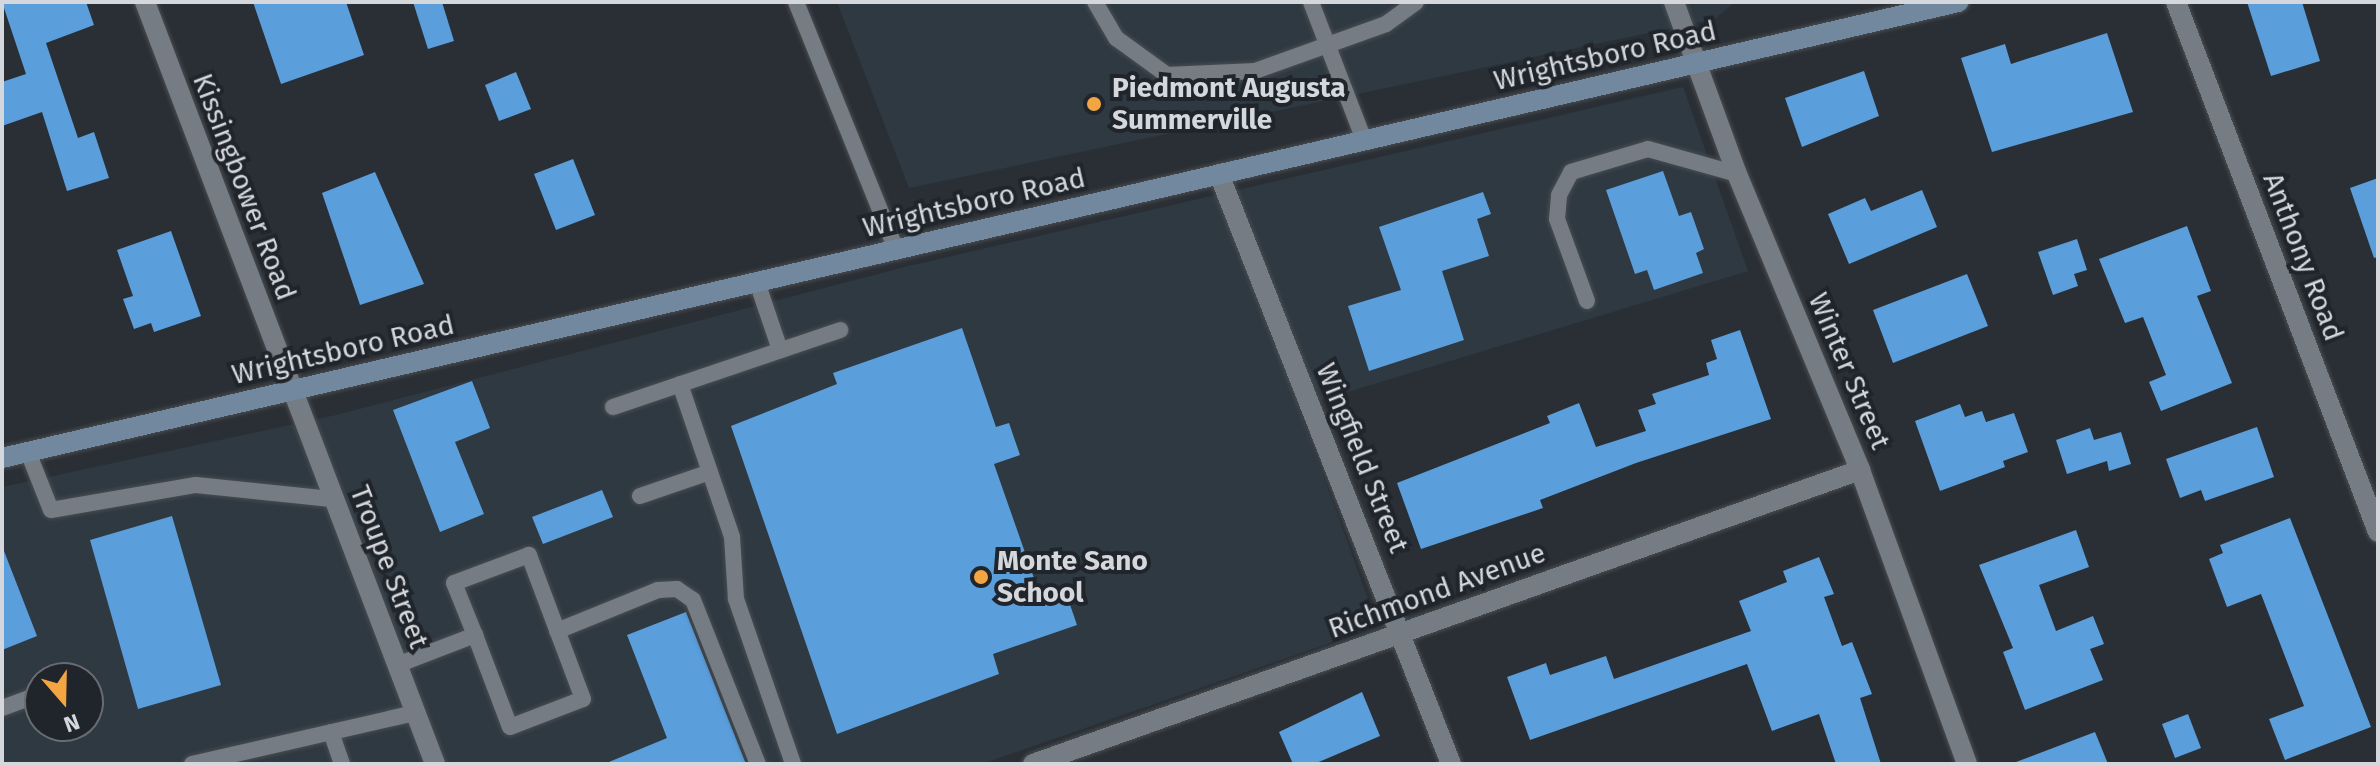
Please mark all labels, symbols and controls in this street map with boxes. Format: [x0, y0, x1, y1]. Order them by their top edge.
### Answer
street label: Wrightsboro Road [1491, 14, 1719, 98]
street label: Kissingbower Road [185, 69, 303, 305]
place label: Piedmont Augusta Summerville [1112, 71, 1346, 137]
marker: Piedmont Augusta Summerville [1083, 93, 1105, 115]
street label: Wrightsboro Road [860, 161, 1088, 245]
street label: Anthony Road [2256, 168, 2350, 346]
street label: Winter Street [1801, 288, 1897, 454]
street label: Wrightsboro Road [229, 308, 457, 392]
street label: Wingfield Street [1309, 358, 1415, 558]
street label: Troupe Street [343, 481, 435, 653]
street label: Richmond Avenue [1324, 536, 1550, 646]
place label: Monte Sano School [997, 544, 1148, 610]
marker: Monte Sano School [972, 568, 990, 586]
north arrow [24, 662, 104, 742]
text: N [60, 708, 83, 738]

